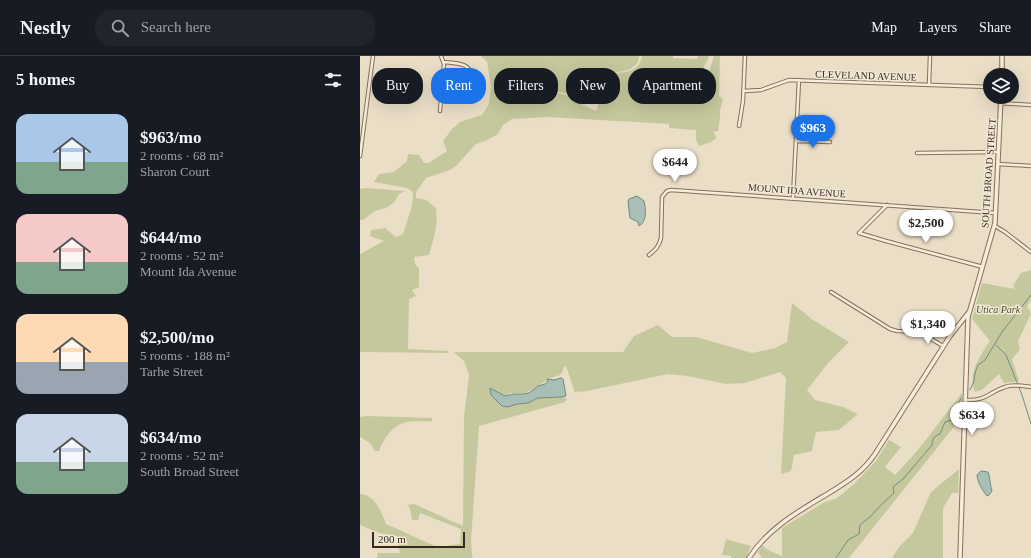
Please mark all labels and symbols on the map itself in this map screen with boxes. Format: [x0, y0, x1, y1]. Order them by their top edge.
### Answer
street label: CLEVELAND AVENUE [815, 68, 917, 83]
pin: $963 [789, 115, 837, 149]
street label: SOUTH BROAD STREET [979, 118, 998, 228]
pin: $644 [651, 149, 699, 183]
street label: MOUNT IDA AVENUE [748, 182, 846, 199]
pin: $2,500 [893, 210, 959, 244]
park label: Utica Park [976, 304, 1021, 315]
pin: $1,340 [895, 311, 961, 345]
pin: $634 [948, 402, 996, 436]
scale bar [372, 530, 465, 549]

